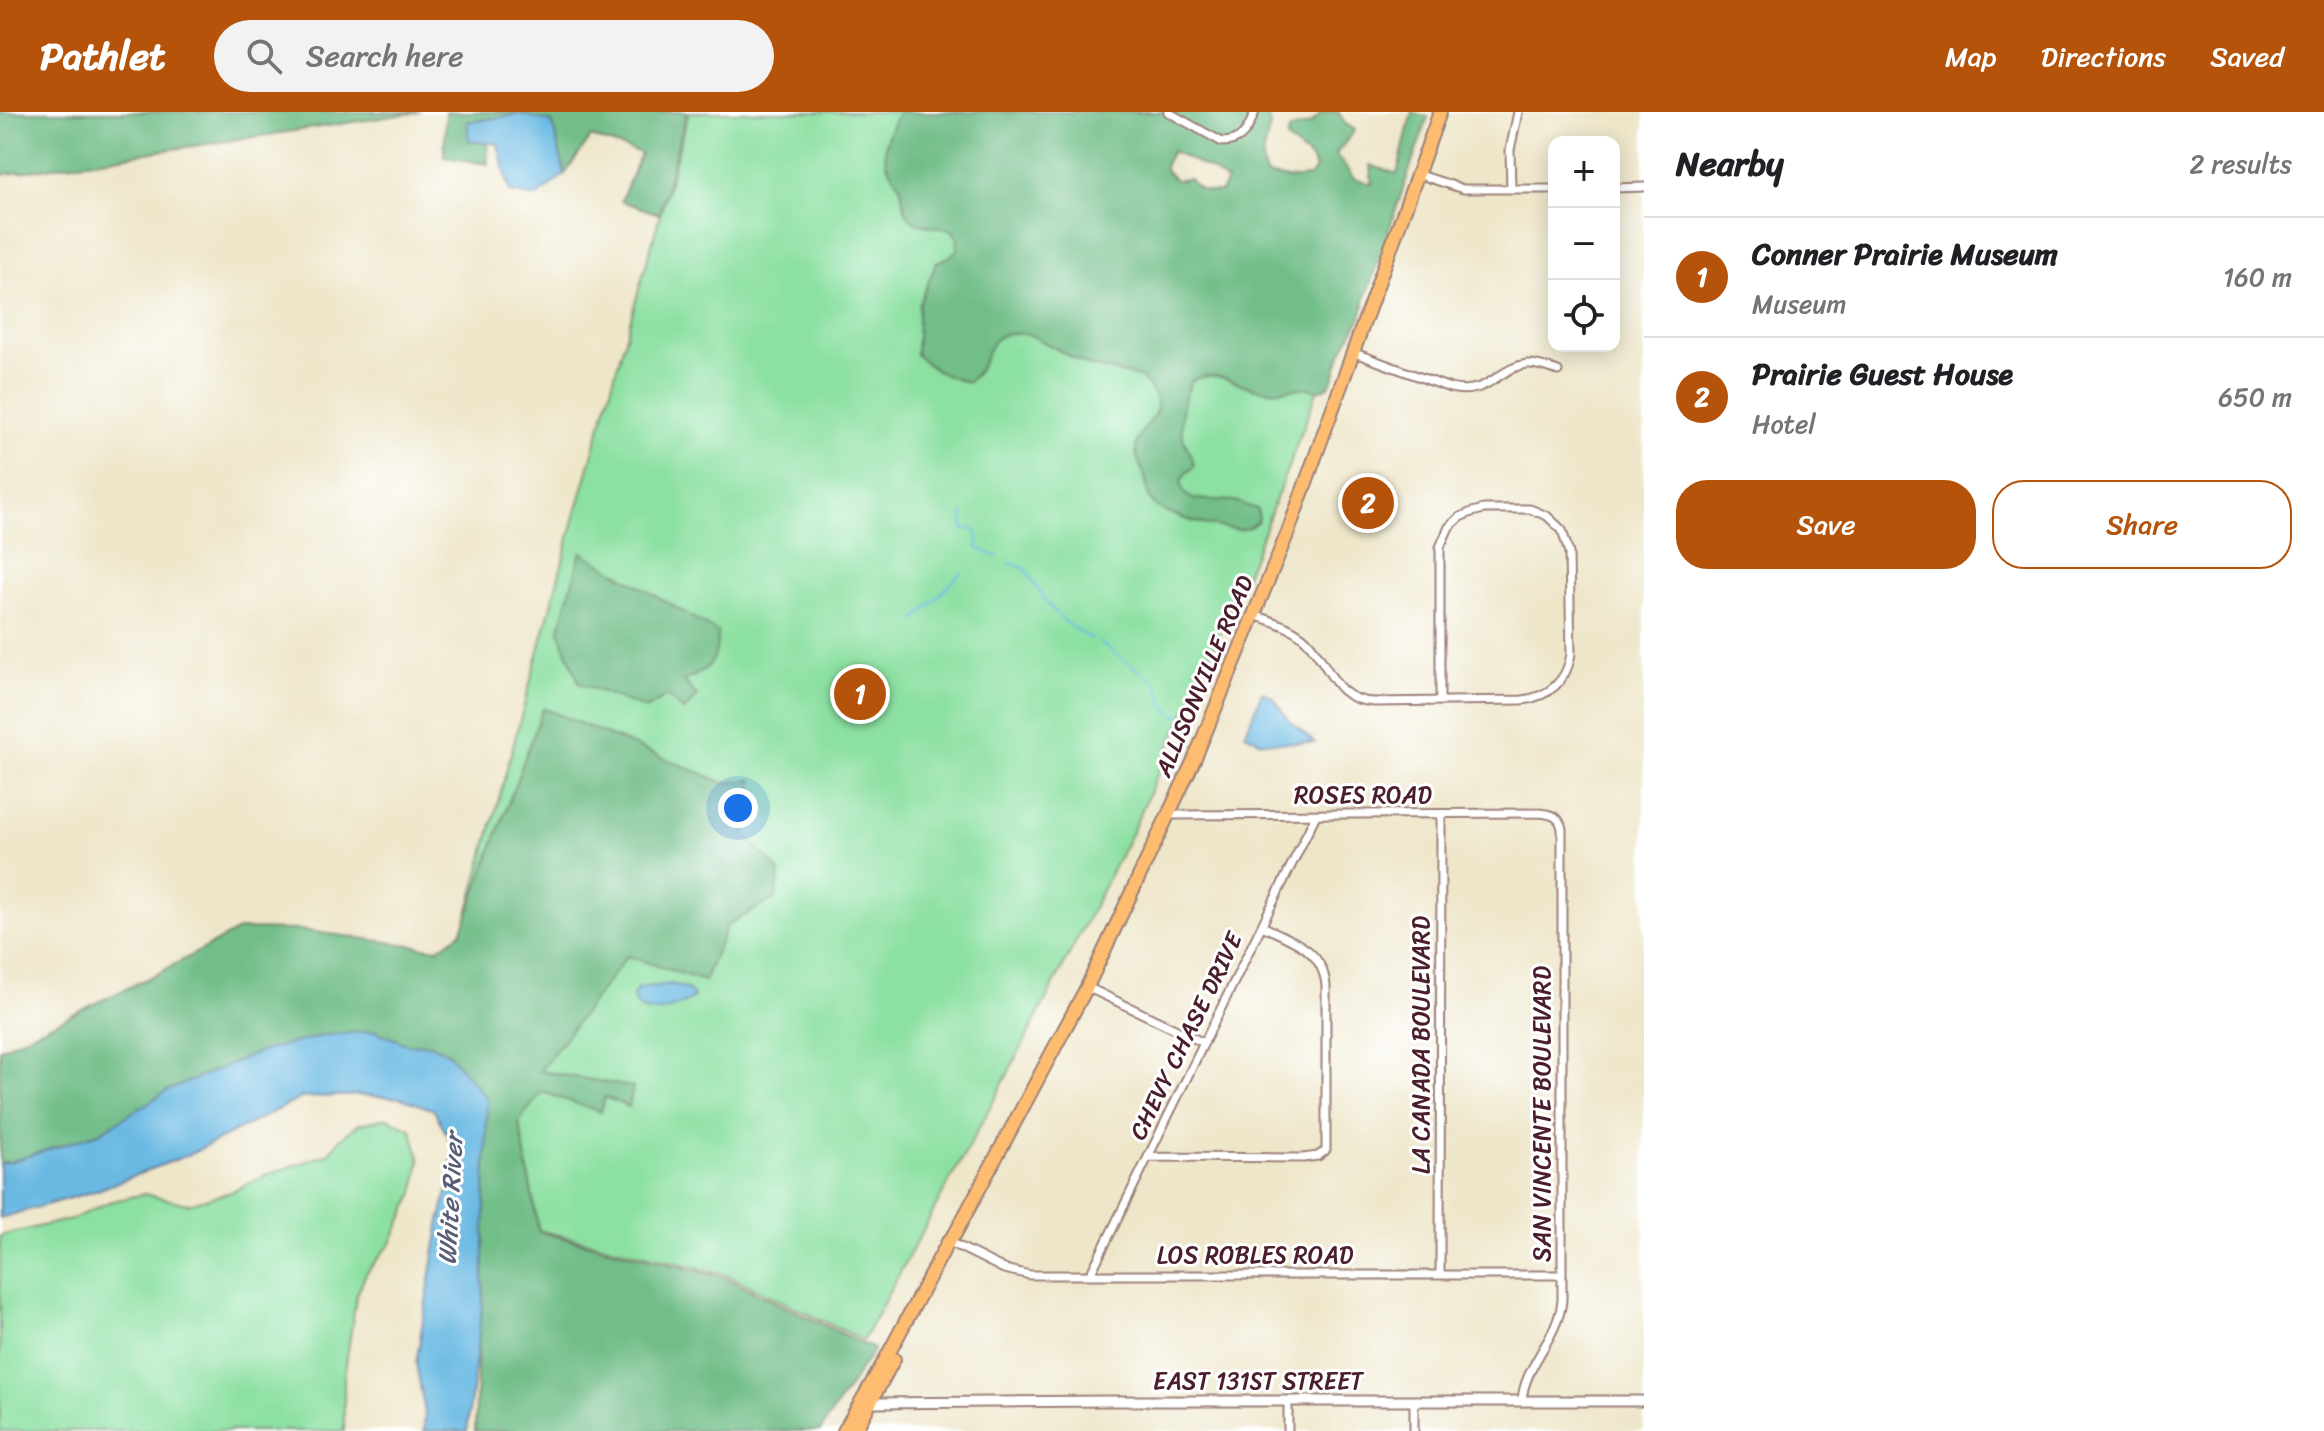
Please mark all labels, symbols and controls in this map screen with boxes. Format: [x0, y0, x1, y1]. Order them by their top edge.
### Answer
search box [214, 20, 774, 92]
text: Pathlet [40, 23, 166, 90]
text: Search here [306, 29, 464, 83]
text: Map [1945, 32, 1997, 81]
text: Directions [2041, 32, 2166, 81]
text: Saved [2210, 32, 2284, 81]
icon: search [242, 34, 286, 78]
text: Nearby [1676, 134, 1784, 194]
map controls [1548, 136, 1620, 352]
button: + [1548, 136, 1620, 208]
text: 2 results [2190, 141, 2292, 187]
button: − [1548, 208, 1620, 280]
text: Conner Prairie Museum [1752, 227, 2058, 281]
text: 1 [1696, 254, 1708, 300]
text: 160 m [2223, 254, 2292, 300]
button: locate [1548, 280, 1620, 352]
text: Museum [1752, 281, 1846, 327]
text: Prairie Guest House [1752, 347, 2013, 401]
text: 2 [1694, 374, 1710, 420]
text: 650 m [2218, 374, 2292, 420]
text: Hotel [1752, 401, 1816, 447]
pin: 2 [1342, 473, 1394, 533]
button: Save [1676, 480, 1976, 569]
button: Share [1992, 480, 2292, 569]
street label: ALLISONVILLE ROAD [1142, 568, 1266, 785]
pin: 1 [834, 664, 886, 724]
street label: ROSES ROAD [1294, 774, 1433, 816]
your location [718, 788, 758, 828]
street label: LA CANADA BOULEVARD [1400, 916, 1442, 1174]
street label: CHEVY CHASE DRIVE [1117, 923, 1255, 1147]
street label: SAN VINCENTE BOULEVARD [1521, 966, 1563, 1262]
water label: White River [424, 1128, 477, 1266]
street label: LOS ROBLES ROAD [1157, 1234, 1354, 1276]
street label: EAST 131ST STREET [1153, 1360, 1364, 1402]

